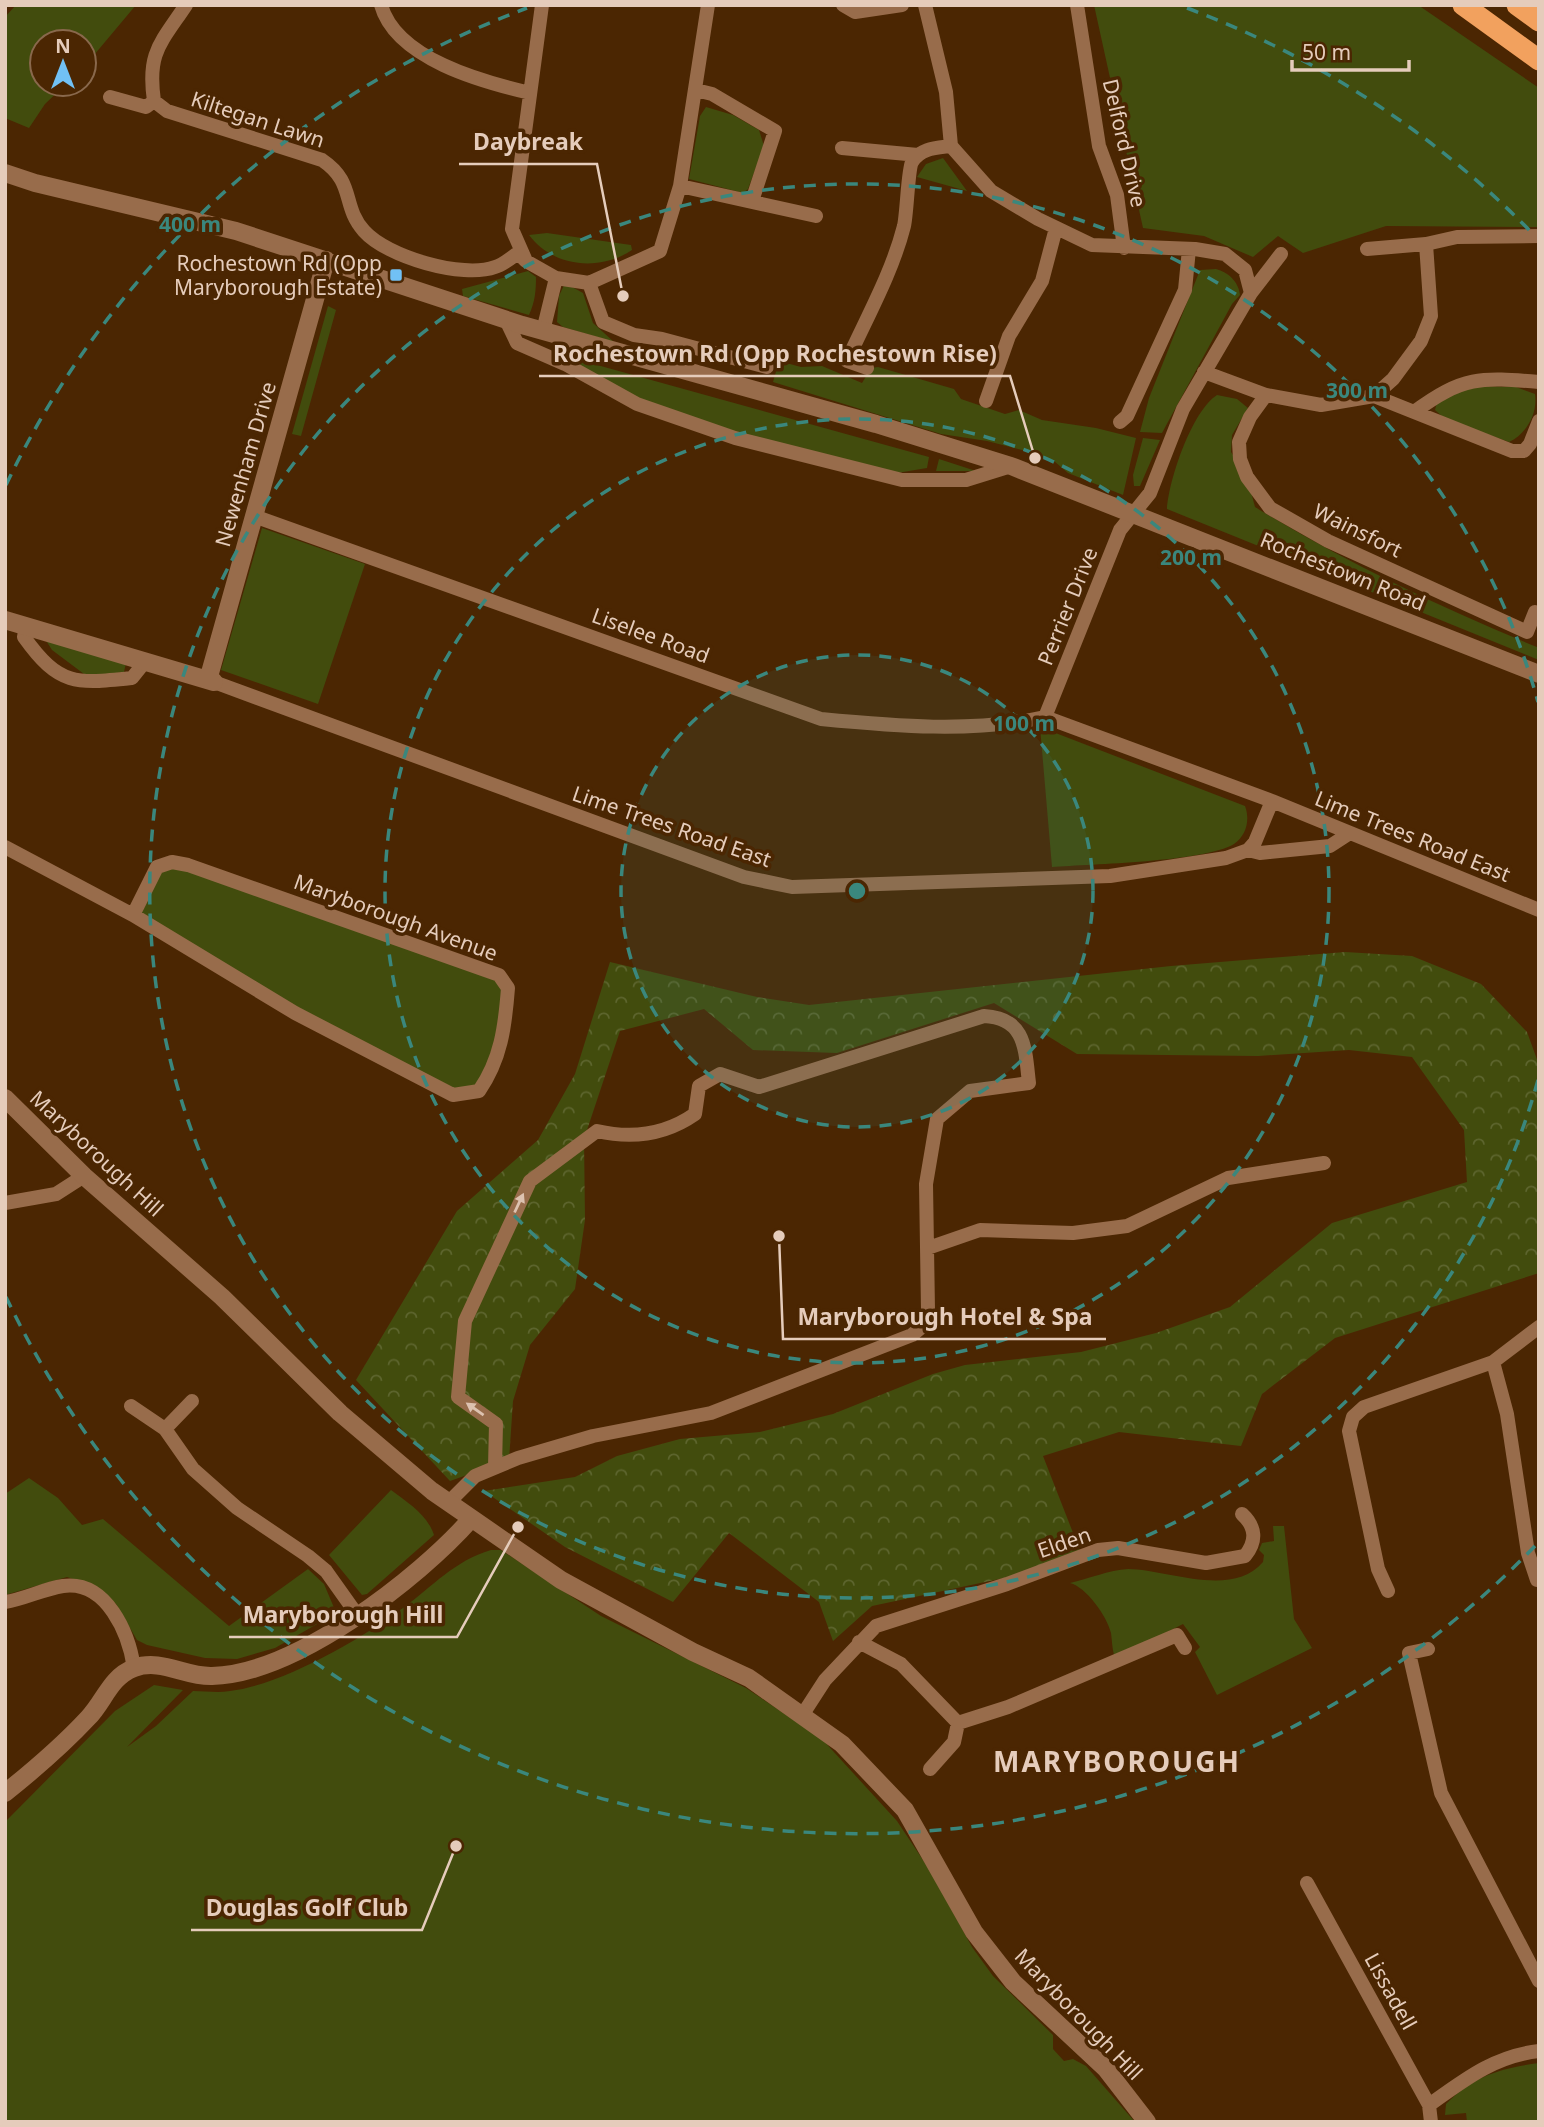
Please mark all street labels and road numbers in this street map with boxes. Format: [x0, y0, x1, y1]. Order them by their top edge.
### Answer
street label: Delford Drive [1097, 76, 1153, 210]
street label: Kiltegan Lawn [188, 84, 328, 154]
street label: Newenham Drive [208, 378, 282, 550]
street label: Wainsfort [1309, 496, 1407, 564]
street label: Rochestown Road [1256, 525, 1430, 617]
street label: Perrier Drive [1031, 543, 1103, 669]
street label: Liselee Road [588, 601, 714, 669]
street label: Lime Trees Road East [569, 779, 776, 873]
street label: Lime Trees Road East [1311, 784, 1515, 888]
street label: Maryborough Avenue [290, 867, 502, 967]
street label: Maryborough Hill [24, 1084, 170, 1222]
street label: Elden [1034, 1520, 1094, 1564]
street label: Maryborough Hill [1009, 1942, 1149, 2086]
street label: Lissadell [1358, 1948, 1424, 2034]

